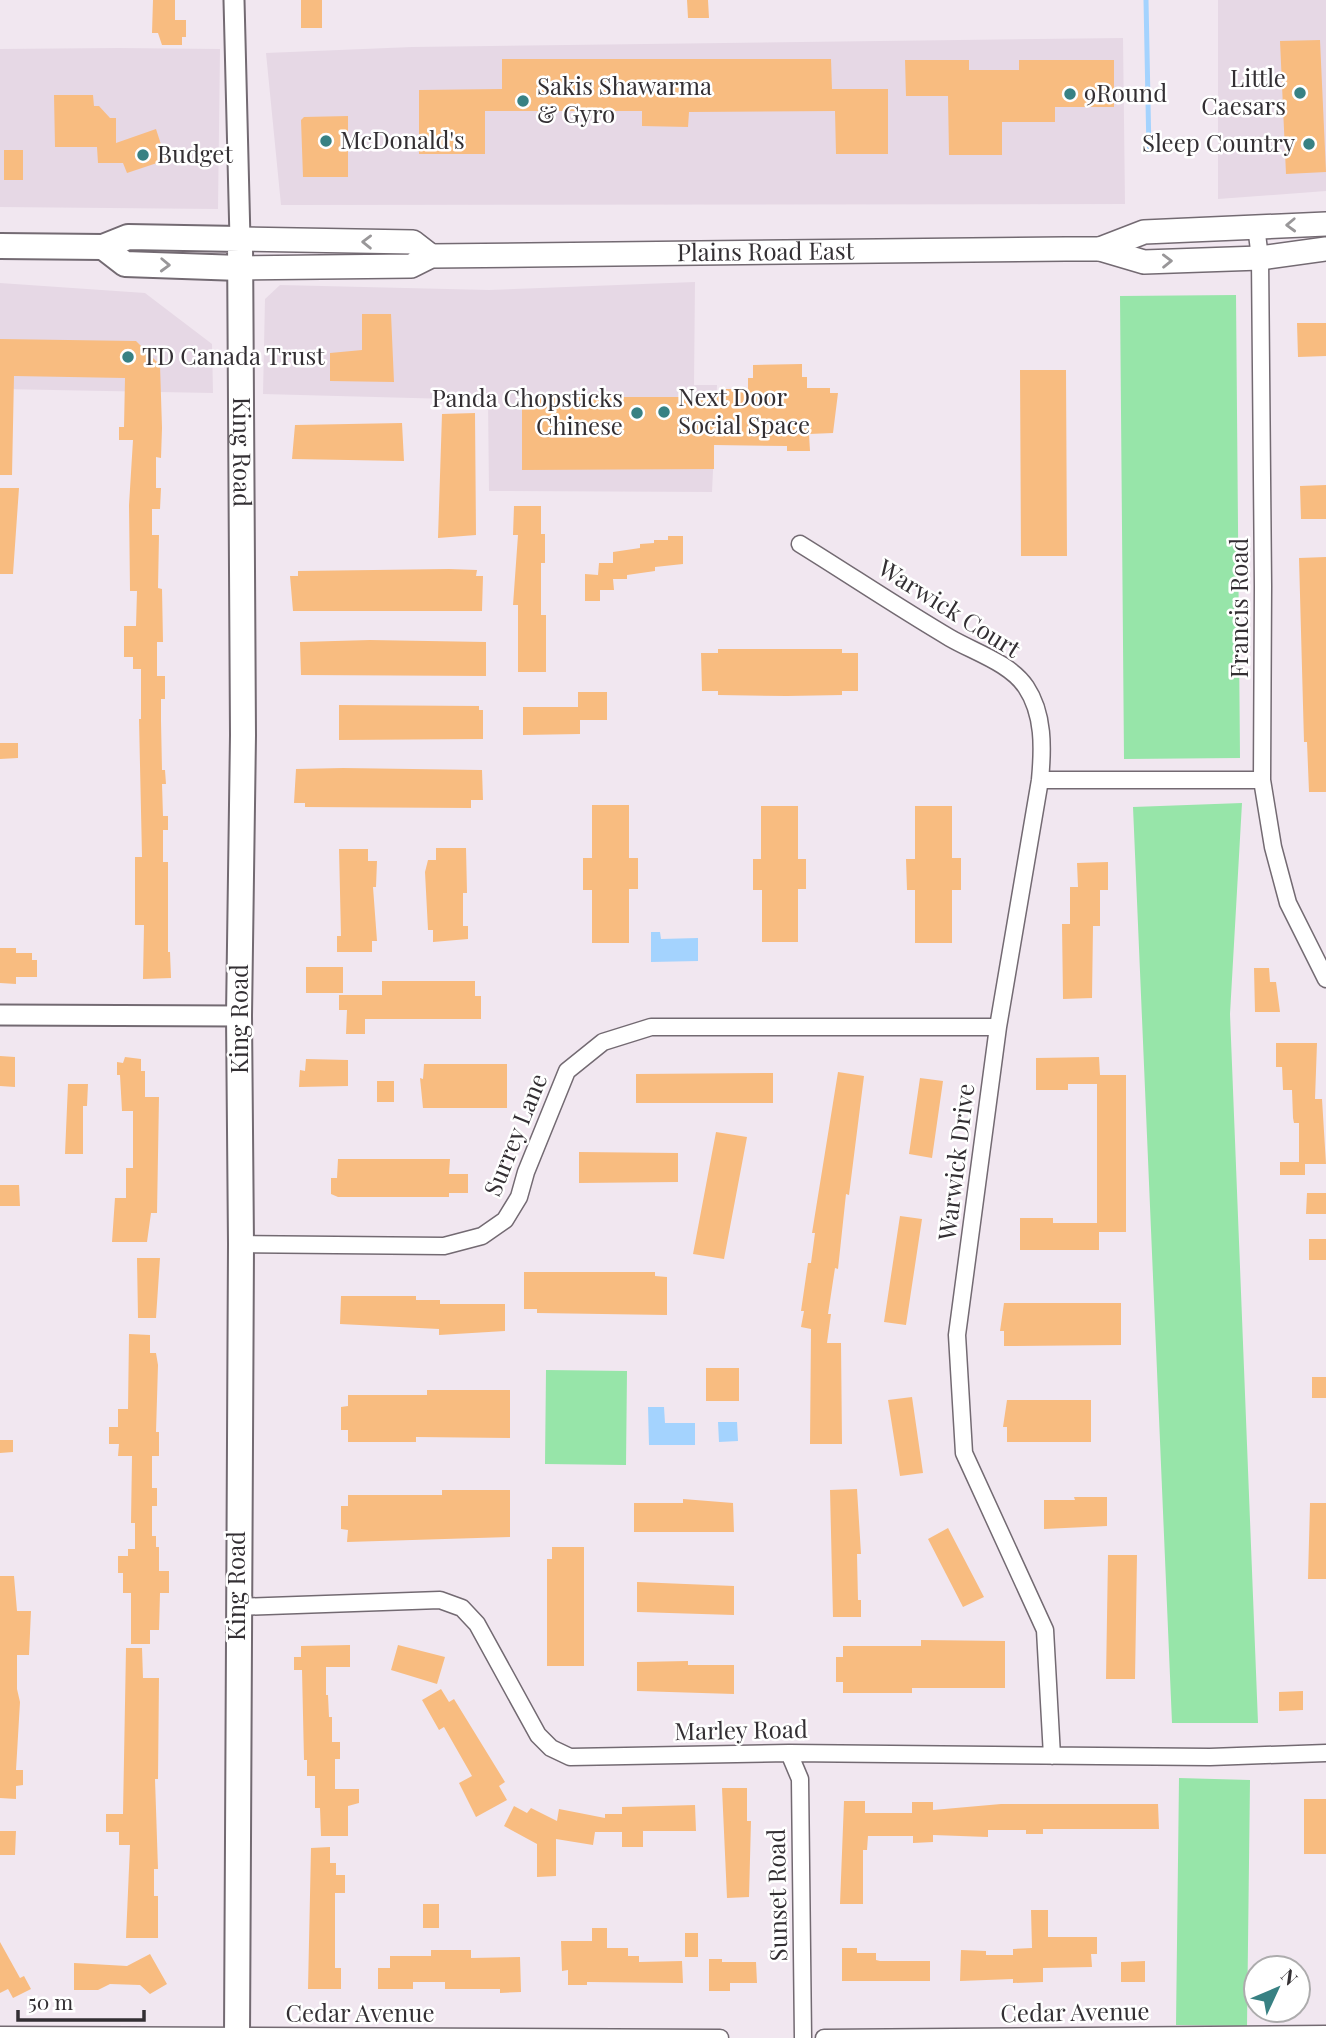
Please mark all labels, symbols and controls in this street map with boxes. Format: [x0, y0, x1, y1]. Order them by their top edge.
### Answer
place label: Little Caesars [1201, 61, 1286, 121]
place label: Sakis Shawarma & Gyro [537, 69, 712, 129]
place label: 9Round [1084, 76, 1167, 108]
marker: Little Caesars [1292, 85, 1308, 101]
marker: 9Round [1062, 86, 1078, 102]
marker: Sakis Shawarma & Gyro [515, 93, 531, 109]
place label: McDonald's [340, 123, 465, 155]
place label: Sleep Country [1142, 126, 1295, 158]
marker: McDonald's [318, 133, 334, 149]
marker: Sleep Country [1301, 136, 1317, 152]
place label: Budget [157, 137, 233, 169]
marker: Budget [135, 147, 151, 163]
one-way arrow [1285, 218, 1296, 233]
street label: Plains Road East [677, 233, 855, 267]
one-way arrow [361, 234, 372, 250]
one-way arrow [1162, 253, 1172, 269]
one-way arrow [160, 258, 171, 273]
place label: TD Canada Trust [142, 339, 325, 371]
marker: TD Canada Trust [120, 349, 136, 365]
place label: Next Door Social Space [678, 380, 810, 440]
place label: Panda Chopsticks Chinese [432, 381, 623, 441]
street label: King Road [227, 397, 260, 507]
marker: Next Door Social Space [656, 404, 672, 420]
marker: Panda Chopsticks Chinese [629, 405, 645, 421]
street label: Francis Road [1222, 538, 1254, 678]
street label: Warwick Court [872, 550, 1028, 664]
street label: King Road [222, 964, 254, 1074]
street label: Surrey Lane [475, 1068, 553, 1200]
street label: Warwick Drive [929, 1081, 981, 1243]
street label: King Road [219, 1531, 251, 1641]
street label: Marley Road [674, 1712, 808, 1746]
street label: Sunset Road [759, 1828, 793, 1962]
north arrow [1242, 1954, 1312, 2024]
text: N [1276, 1963, 1304, 1991]
scale bar [18, 1979, 144, 2023]
text: 50 m [28, 1987, 74, 2015]
street label: Cedar Avenue [1000, 1994, 1150, 2028]
street label: Cedar Avenue [285, 1996, 435, 2028]

